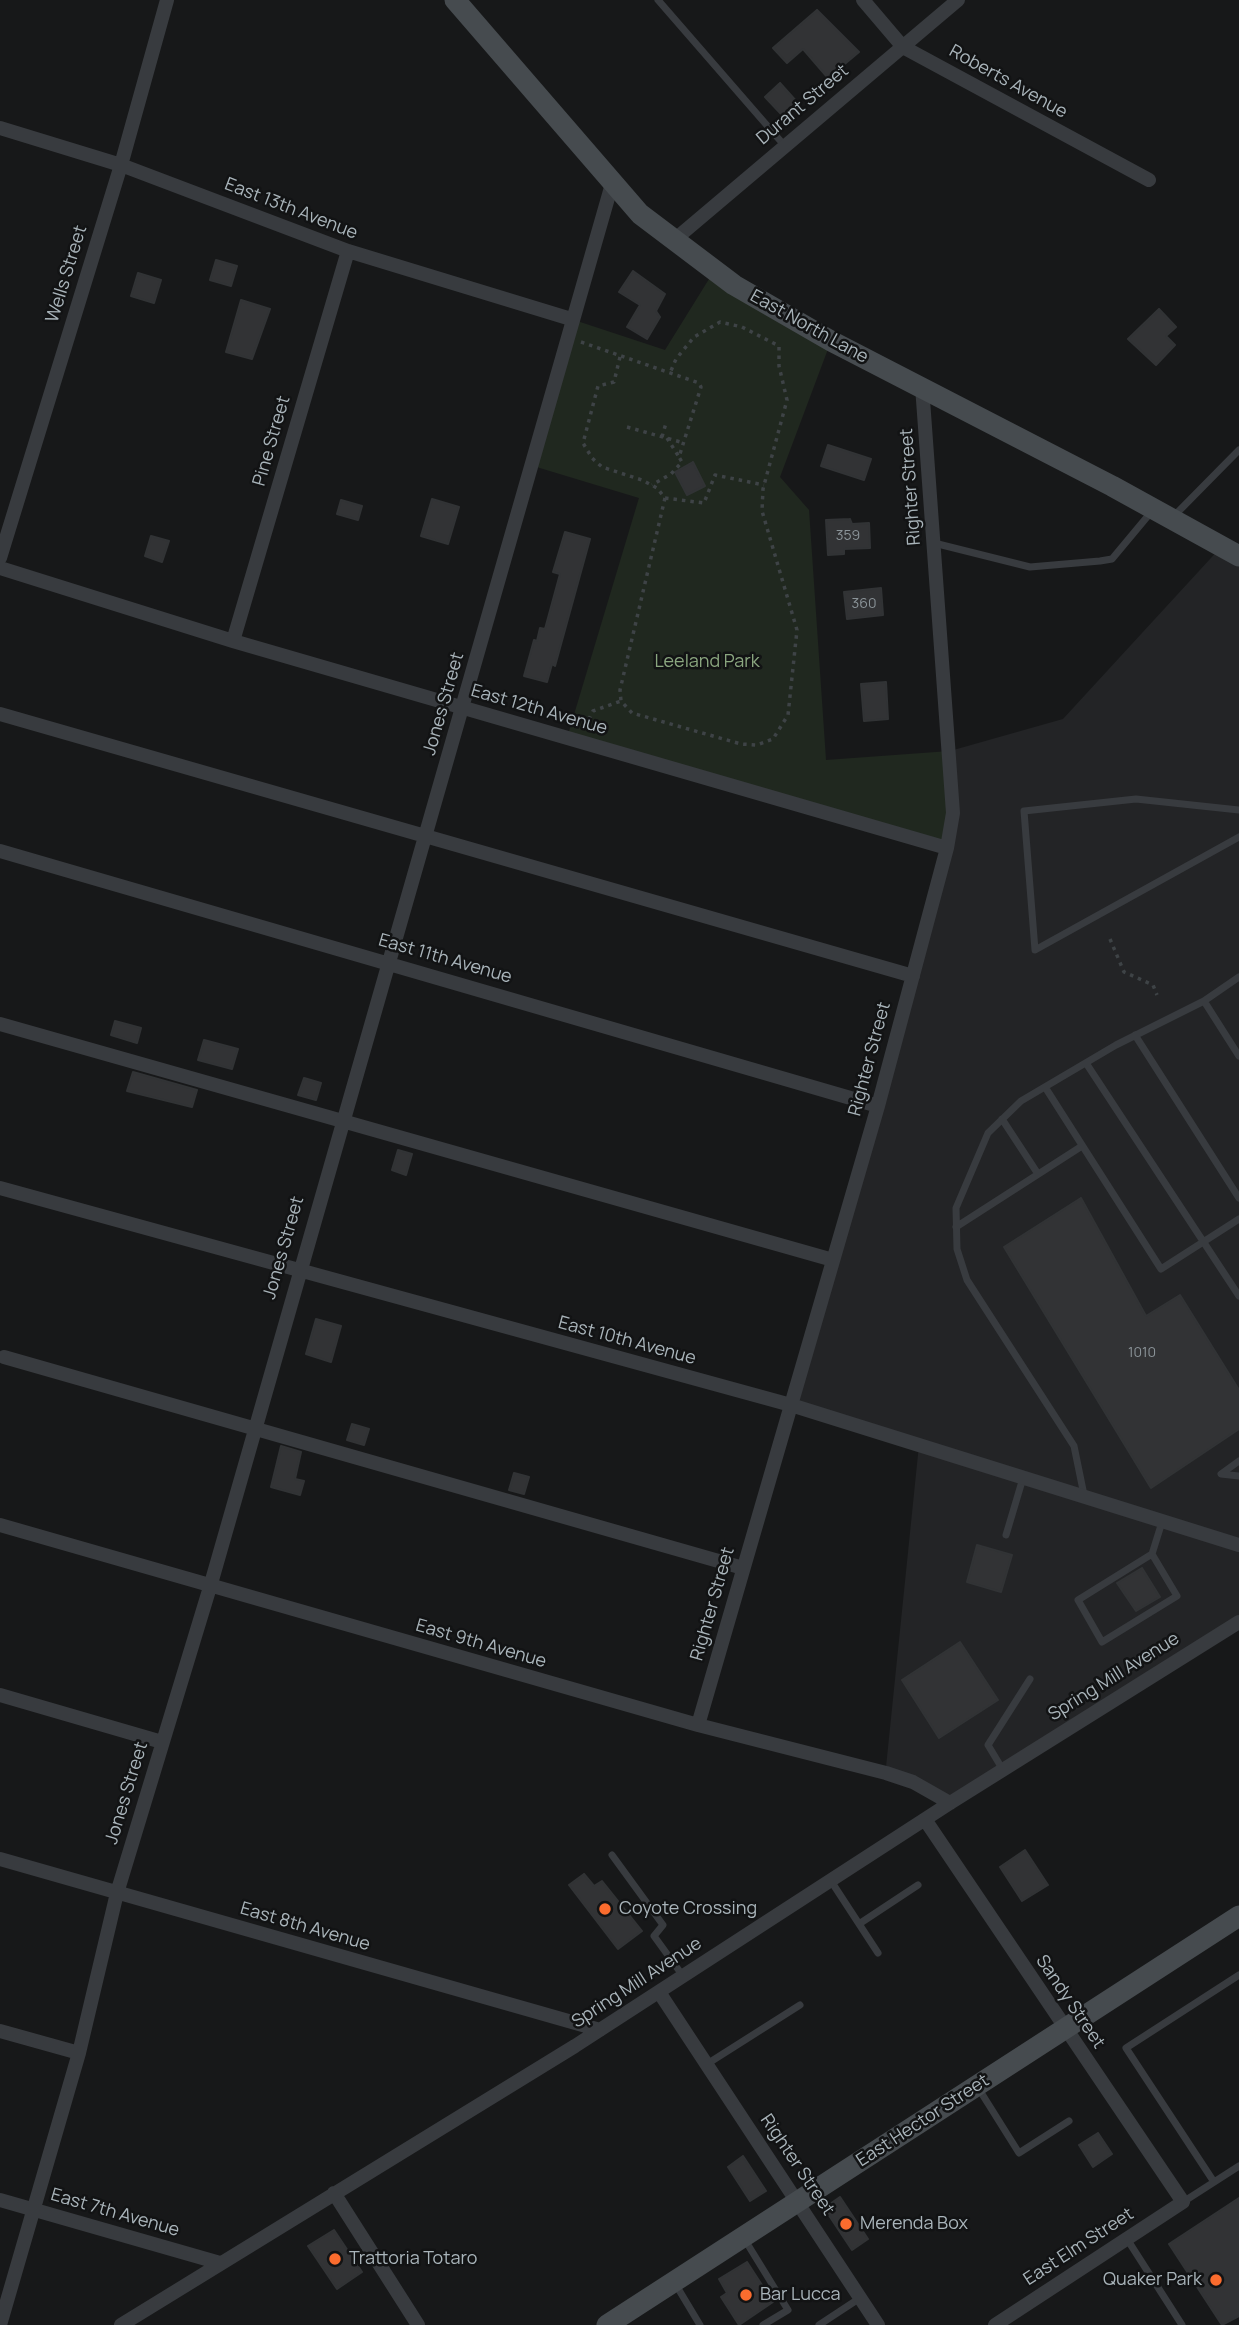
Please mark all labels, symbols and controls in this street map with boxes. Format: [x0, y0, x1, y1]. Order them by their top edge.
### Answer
street label: Roberts Avenue [945, 41, 1071, 123]
street label: Durant Street [753, 60, 853, 150]
street label: East 13th Avenue [221, 174, 361, 244]
street label: Wells Street [42, 223, 92, 325]
street label: East North Lane [746, 286, 872, 368]
street label: Pine Street [249, 393, 295, 489]
street label: Righter Street [896, 428, 926, 546]
house number: 359 [836, 528, 860, 544]
house number: 360 [852, 596, 876, 612]
street label: Jones Street [419, 650, 469, 758]
park label: Leeland Park [654, 651, 760, 673]
street label: East 12th Avenue [468, 680, 610, 740]
street label: East 11th Avenue [376, 930, 514, 988]
street label: Righter Street [844, 1000, 896, 1118]
street label: Jones Street [259, 1194, 309, 1302]
street label: East 10th Avenue [556, 1312, 698, 1370]
house number: 1010 [1128, 1345, 1156, 1361]
street label: Righter Street [686, 1545, 740, 1663]
street label: East 9th Avenue [413, 1615, 549, 1673]
street label: Spring Mill Avenue [1045, 1628, 1183, 1726]
street label: Jones Street [101, 1739, 153, 1847]
street label: East 8th Avenue [238, 1898, 372, 1956]
place label: Coyote Crossing [619, 1898, 757, 1920]
marker: Coyote Crossing [597, 1901, 613, 1917]
street label: Spring Mill Avenue [568, 1933, 706, 2033]
street label: Sandy Street [1031, 1951, 1109, 2053]
street label: East Hector Street [853, 2070, 993, 2172]
street label: Righter Street [755, 2110, 839, 2220]
street label: East 7th Avenue [48, 2184, 182, 2242]
street label: East Elm Street [1020, 2203, 1138, 2291]
place label: Merenda Box [860, 2213, 968, 2235]
marker: Merenda Box [838, 2216, 854, 2232]
place label: Trattoria Totaro [349, 2248, 477, 2270]
marker: Trattoria Totaro [327, 2251, 343, 2267]
place label: Quaker Park [1103, 2269, 1202, 2291]
marker: Quaker Park [1208, 2272, 1224, 2288]
place label: Bar Lucca [760, 2284, 841, 2306]
marker: Bar Lucca [738, 2287, 754, 2303]

